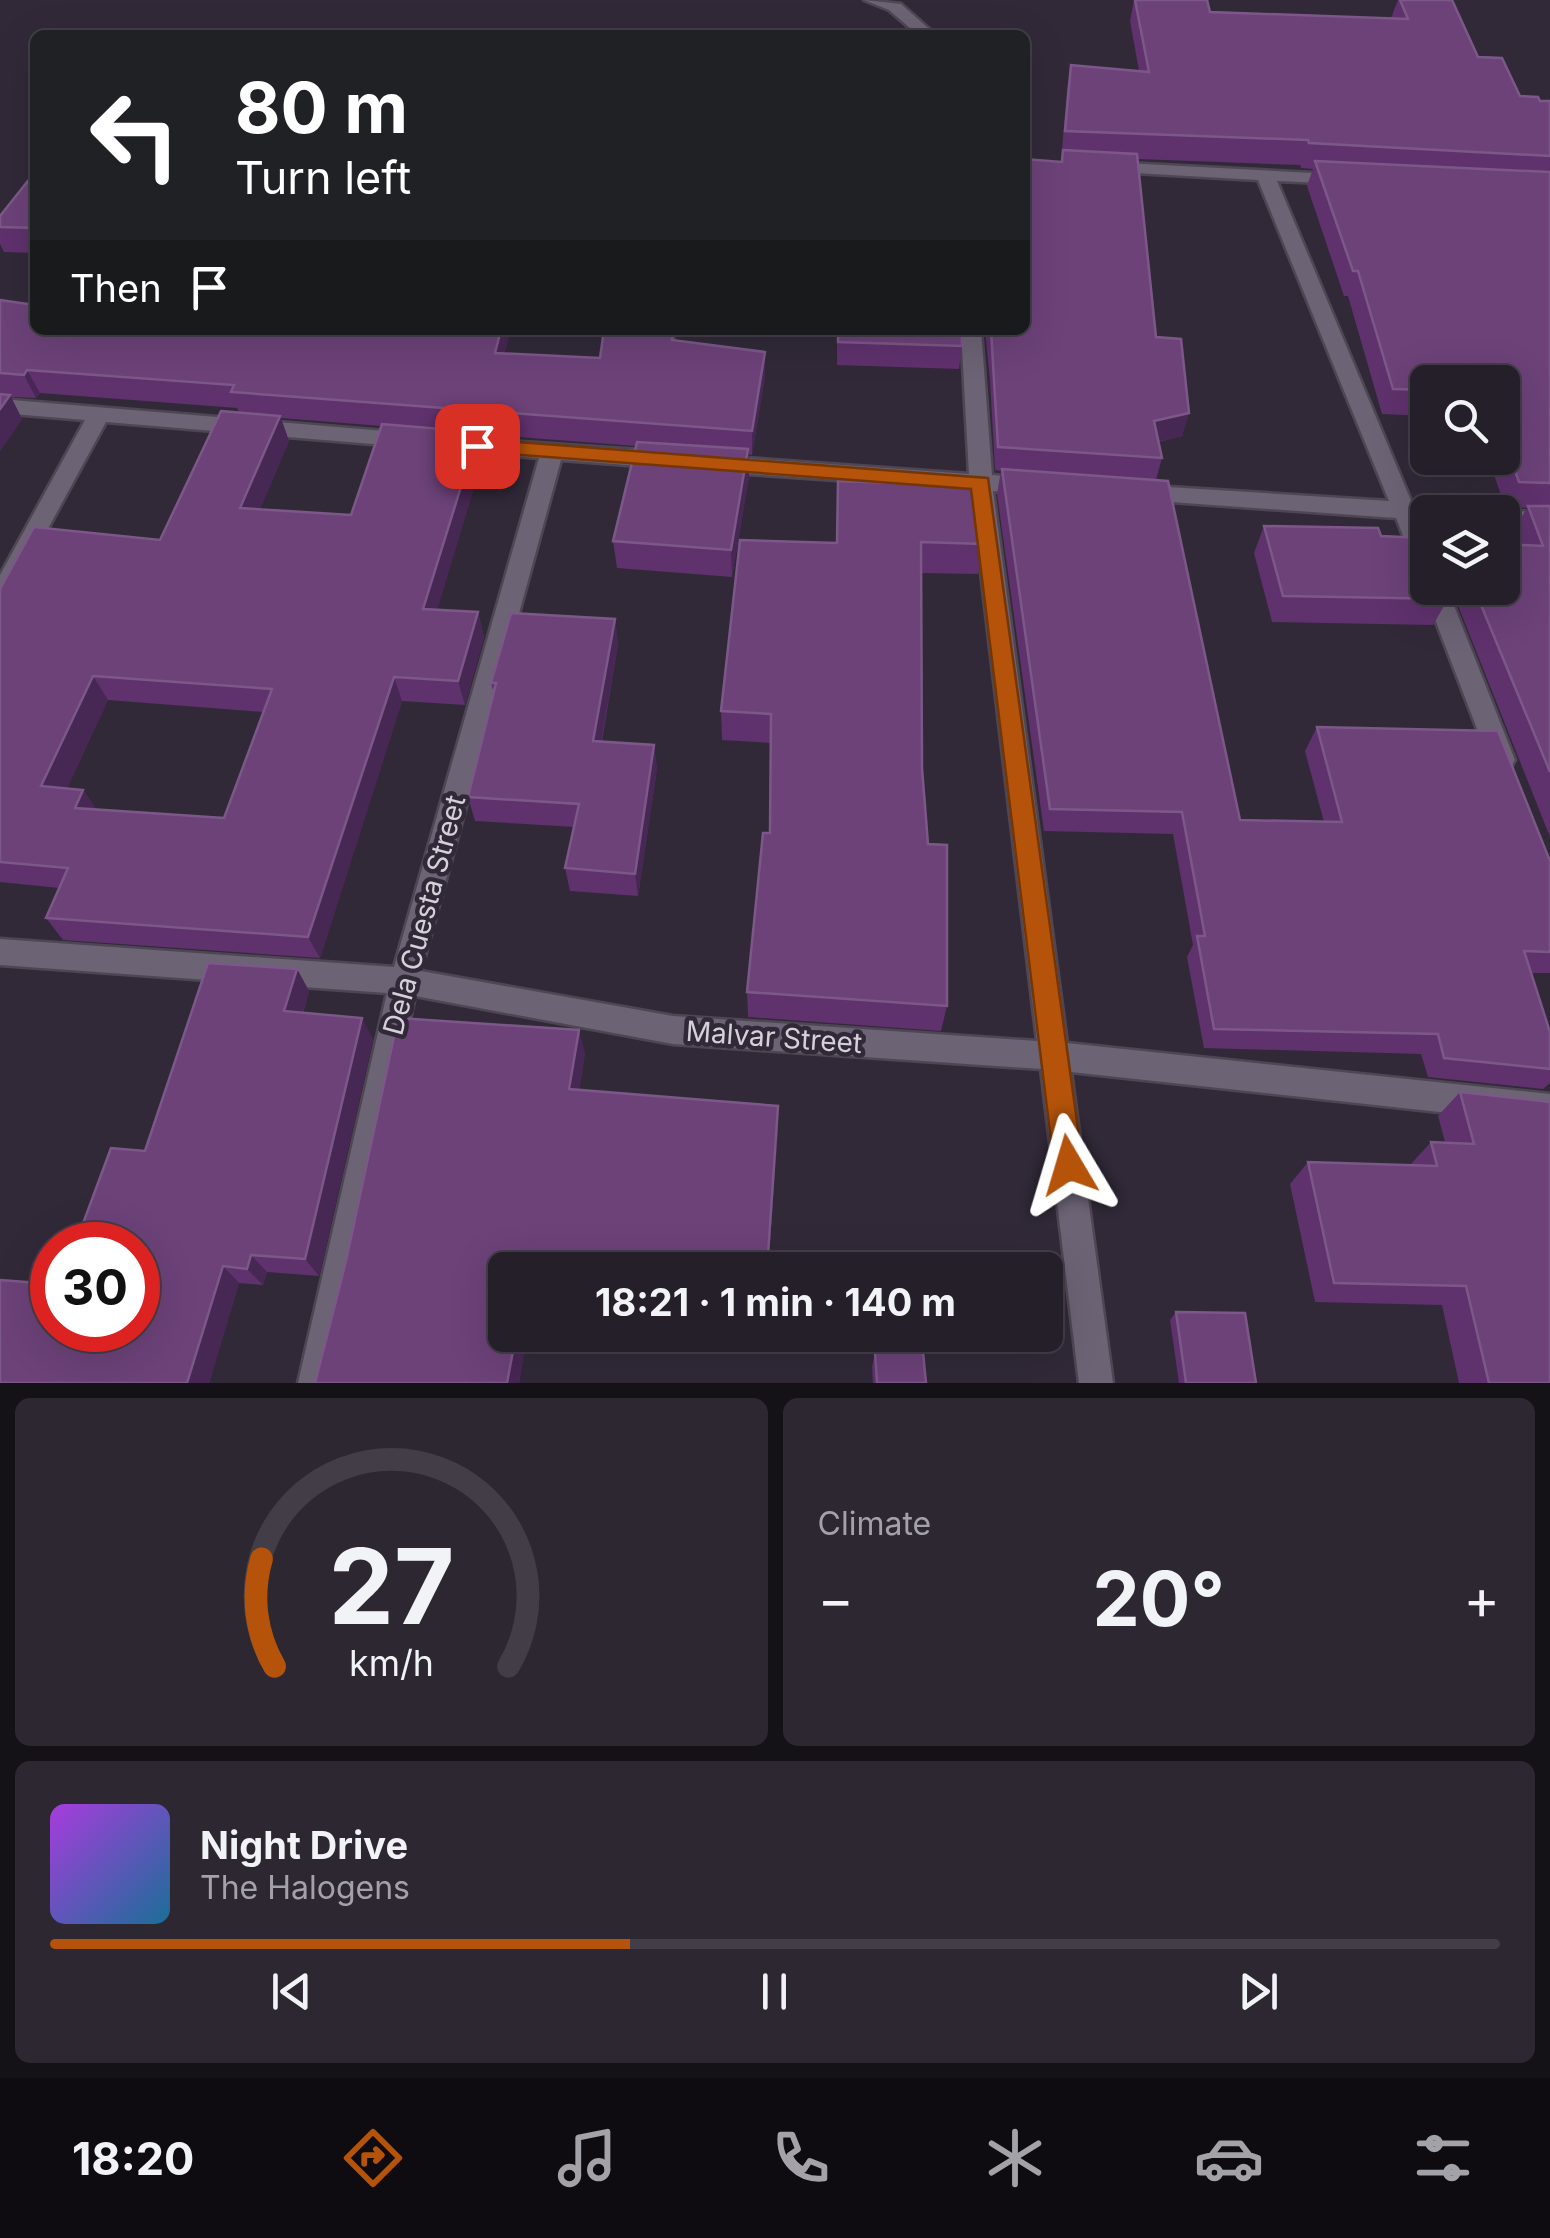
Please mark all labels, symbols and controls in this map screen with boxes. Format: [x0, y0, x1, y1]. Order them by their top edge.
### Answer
text: 80 m [235, 65, 408, 150]
icon: left [70, 70, 200, 200]
text: Turn left [235, 150, 411, 205]
icon: arrive [182, 260, 237, 315]
text: Then [70, 265, 162, 311]
map controls [1410, 365, 1520, 605]
button: search [1410, 365, 1520, 475]
pin [435, 404, 520, 489]
icon: arrive [450, 419, 505, 474]
button: layers [1410, 495, 1520, 605]
street label: Dela Cuesta Street [376, 791, 472, 1039]
street label: Malvar Street [685, 1014, 863, 1060]
position arrow [1017, 1113, 1121, 1217]
speed limit sign: 30 [30, 1222, 160, 1352]
text: 18:21 · 1 min · 140 m [595, 1279, 956, 1325]
text: Climate [818, 1504, 931, 1543]
text: 27 [328, 1523, 454, 1649]
text: 20° [1093, 1553, 1225, 1644]
text: − [818, 1566, 854, 1632]
text: + [1464, 1566, 1500, 1632]
text: km/h [349, 1641, 434, 1685]
text: Night Drive [200, 1822, 408, 1868]
text: The Halogens [200, 1868, 410, 1907]
icon: previous [264, 1964, 319, 2019]
icon: pause [747, 1964, 802, 2019]
icon: next [1231, 1964, 1286, 2019]
icon: directions [338, 2123, 408, 2193]
icon: music [552, 2123, 622, 2193]
icon: phone [766, 2123, 836, 2193]
icon: climate [980, 2123, 1050, 2193]
icon: car [1194, 2123, 1264, 2193]
icon: filters [1408, 2123, 1478, 2193]
text: 18:20 [72, 2131, 194, 2186]

